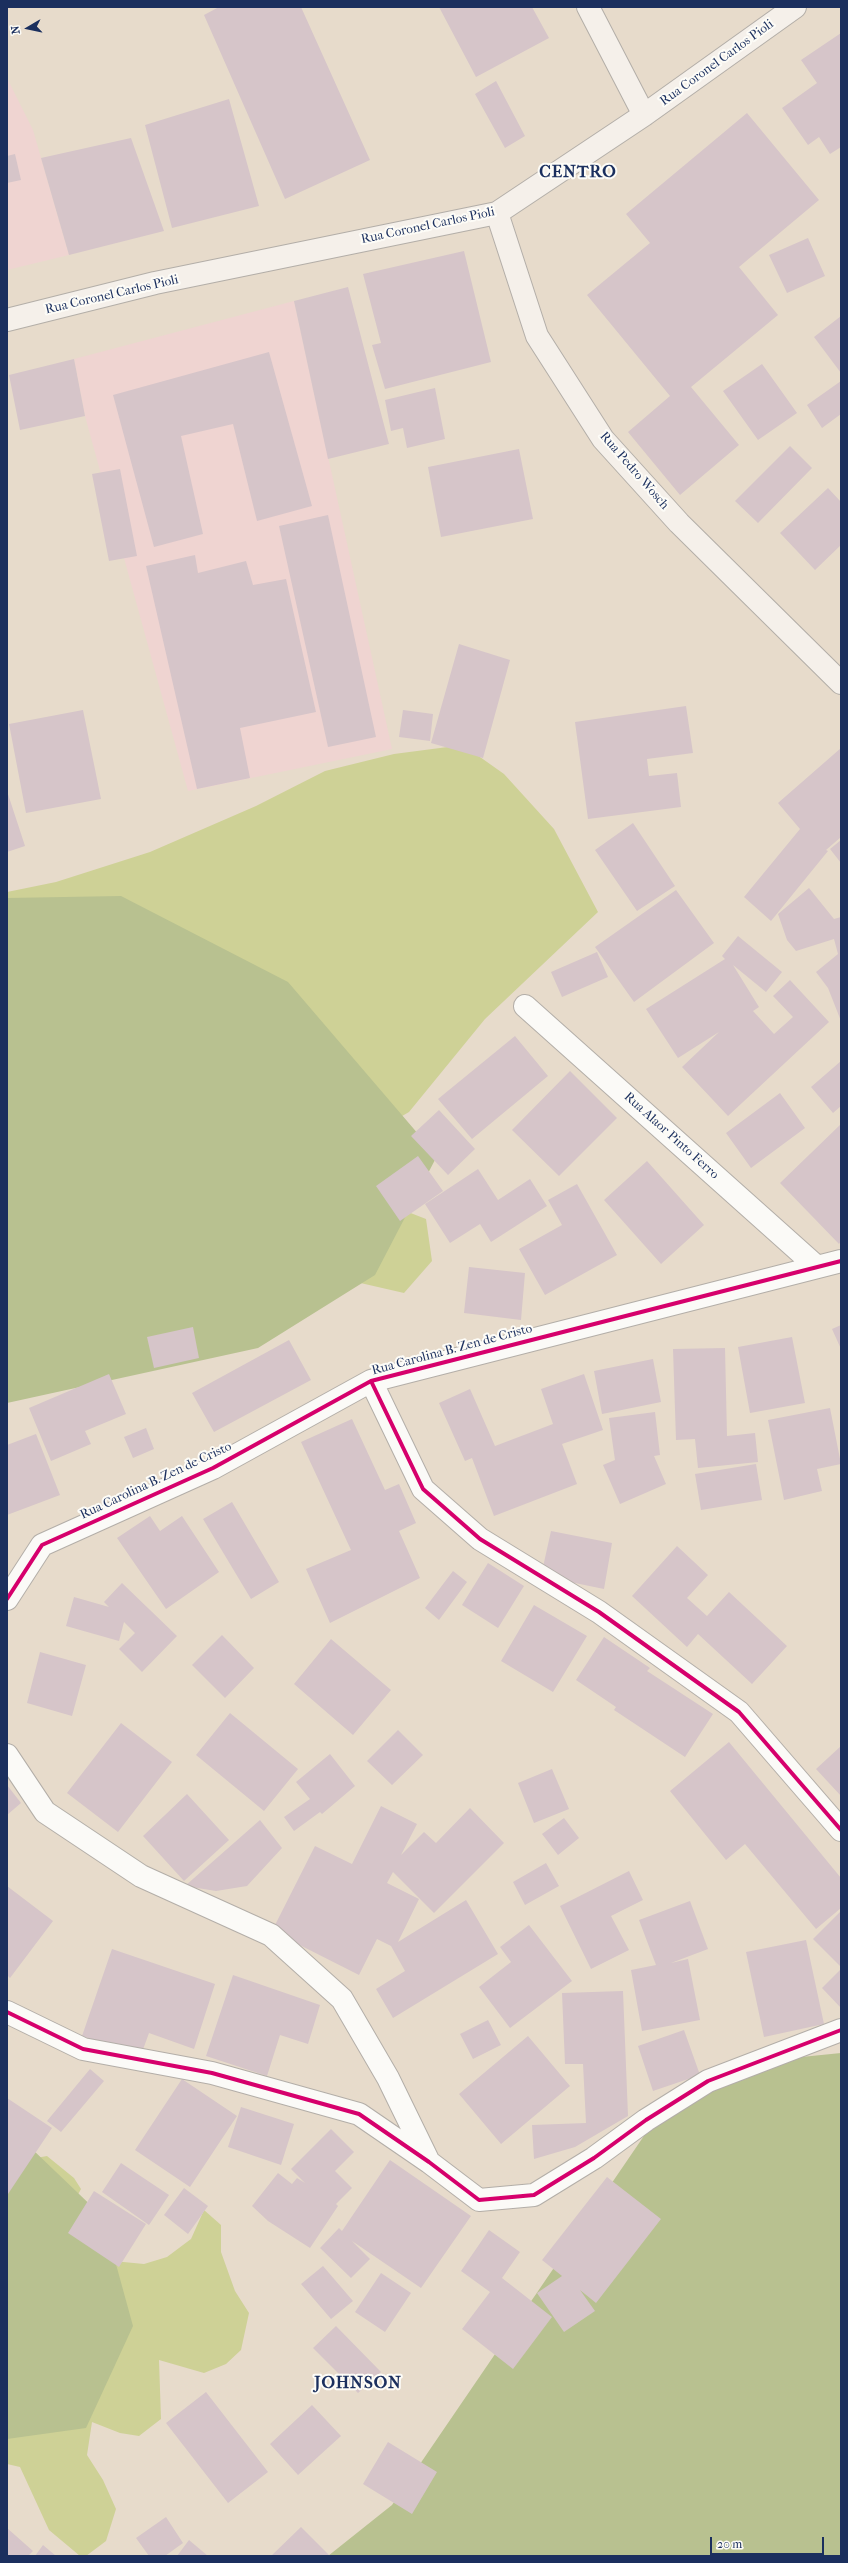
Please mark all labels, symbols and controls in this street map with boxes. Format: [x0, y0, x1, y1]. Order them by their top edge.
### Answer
north arrow [8, 8, 48, 48]
street label: Rua Coronel Carlos Pioli [657, 17, 777, 109]
text: N [9, 25, 23, 35]
district label: CENTRO [539, 163, 617, 183]
street label: Rua Coronel Carlos Pioli [360, 204, 496, 248]
street label: Rua Coronel Carlos Pioli [44, 272, 180, 318]
street label: Rua Pedro Wosch [596, 429, 672, 513]
street label: Rua Alaor Pinto Ferro [620, 1089, 722, 1183]
street label: Rua Carolina B. Zen de Cristo [370, 1321, 534, 1379]
street label: Rua Carolina B. Zen de Cristo [78, 1439, 234, 1523]
district label: JOHNSON [314, 2374, 402, 2394]
scale bar [712, 2529, 826, 2555]
text: 20 m [717, 2537, 742, 2551]

